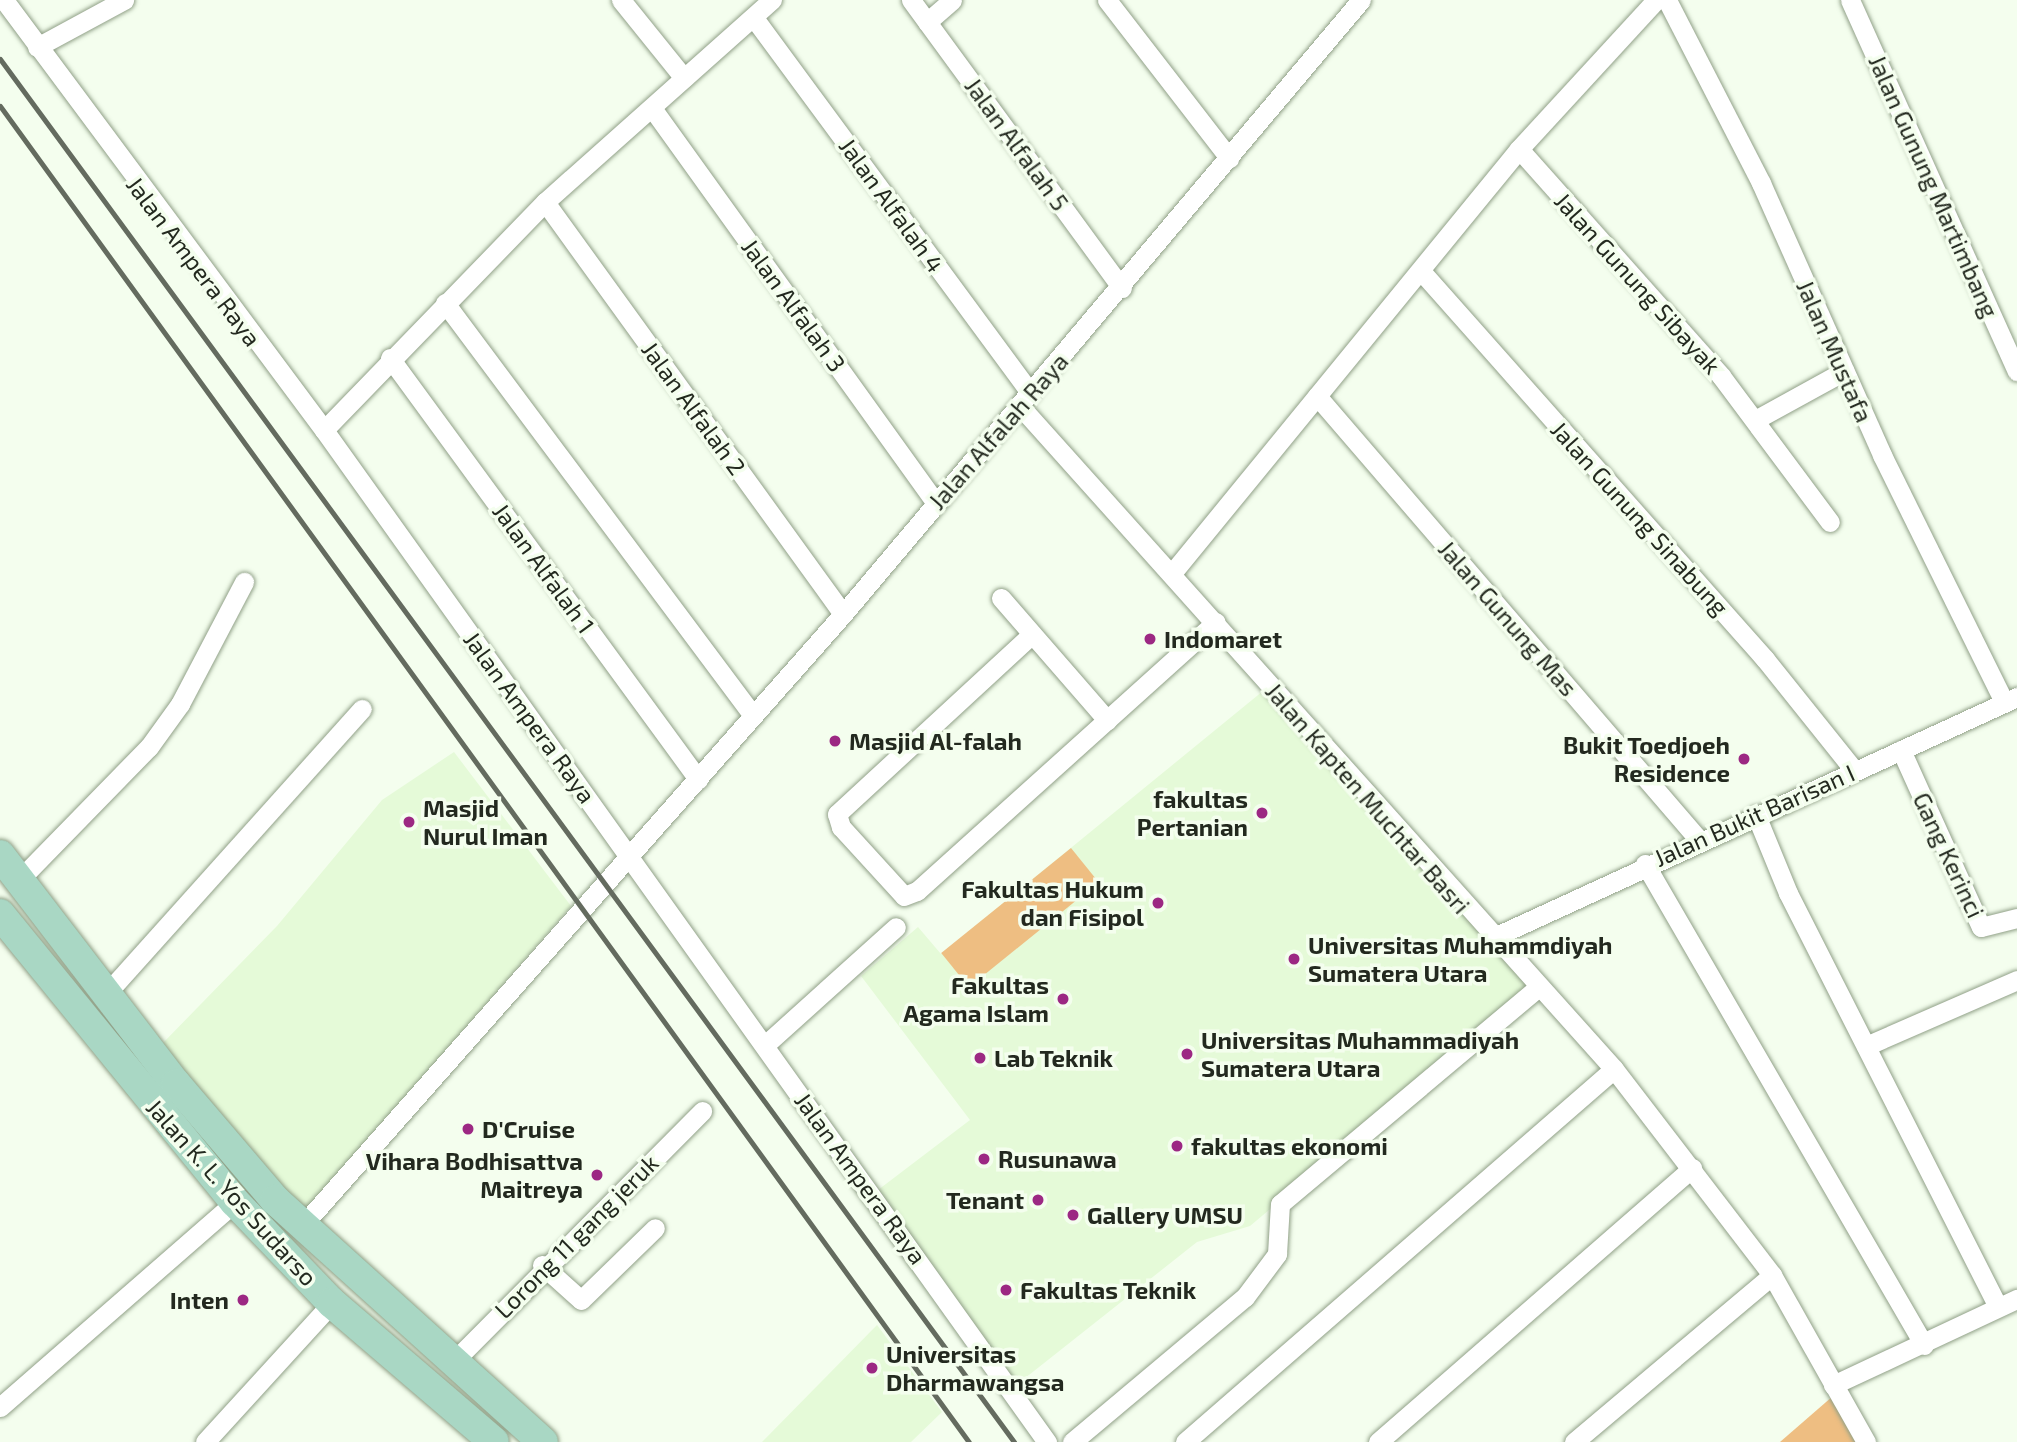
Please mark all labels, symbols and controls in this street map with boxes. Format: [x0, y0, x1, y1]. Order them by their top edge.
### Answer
street label: Jalan Gunung Martimbang [1863, 50, 2005, 322]
street label: Jalan Alfalah 5 [959, 72, 1075, 216]
street label: Jalan Alfalah 4 [833, 132, 951, 278]
street label: Jalan Ampera Raya [121, 170, 267, 352]
street label: Jalan Gunung Sibayak [1549, 186, 1727, 380]
street label: Jalan Alfalah 3 [736, 233, 852, 377]
street label: Jalan Mustafa [1791, 275, 1879, 427]
street label: Jalan Alfalah 2 [636, 336, 752, 480]
street label: Jalan Alfalah Raya [922, 347, 1074, 515]
street label: Jalan Gunung Sinabung [1545, 415, 1735, 621]
street label: Jalan Alfalah 1 [487, 497, 601, 639]
street label: Jalan Gunung Mas [1433, 534, 1583, 702]
street label: Jalan Ampera Raya [458, 625, 602, 809]
place label: Indomaret [1164, 625, 1282, 653]
marker: Indomaret [1142, 631, 1158, 647]
street label: Jalan Kapten Muchtar Basri [1260, 676, 1476, 920]
place label: Masjid Al-falah [849, 727, 1022, 755]
place label: Bukit Toedjoeh Residence [1563, 731, 1730, 787]
marker: Masjid Al-falah [827, 733, 843, 749]
marker: Bukit Toedjoeh Residence [1736, 751, 1752, 767]
street label: Jalan Bukit Barisan I [1649, 758, 1859, 872]
place label: fakultas Pertanian [1137, 785, 1248, 841]
street label: Gang Kerinci [1907, 788, 1991, 922]
place label: Masjid Nurul Iman [423, 794, 548, 850]
marker: fakultas Pertanian [1254, 805, 1270, 821]
marker: Masjid Nurul Iman [401, 814, 417, 830]
place label: Fakultas Hukum dan Fisipol [961, 875, 1144, 931]
marker: Fakultas Hukum dan Fisipol [1150, 895, 1166, 911]
place label: Universitas Muhammdiyah Sumatera Utara [1308, 931, 1613, 987]
marker: Universitas Muhammdiyah Sumatera Utara [1286, 951, 1302, 967]
place label: Fakultas Agama Islam [903, 971, 1049, 1027]
marker: Fakultas Agama Islam [1055, 991, 1071, 1007]
place label: Universitas Muhammadiyah Sumatera Utara [1201, 1026, 1519, 1082]
place label: Lab Teknik [994, 1044, 1113, 1072]
marker: Universitas Muhammadiyah Sumatera Utara [1179, 1046, 1195, 1062]
marker: Lab Teknik [972, 1050, 988, 1066]
street label: Jalan Ampera Raya [789, 1086, 933, 1270]
street label: Jalan K. L. Yos Sudarso [140, 1092, 324, 1292]
place label: D'Cruise [482, 1115, 575, 1143]
marker: D'Cruise [460, 1121, 476, 1137]
place label: fakultas ekonomi [1191, 1132, 1388, 1160]
marker: fakultas ekonomi [1169, 1138, 1185, 1154]
place label: Rusunawa [998, 1145, 1117, 1173]
place label: Vihara Bodhisattva Maitreya [366, 1147, 583, 1203]
street label: Lorong 11 gang jeruk [488, 1148, 664, 1324]
marker: Rusunawa [976, 1151, 992, 1167]
marker: Vihara Bodhisattva Maitreya [589, 1167, 605, 1183]
place label: Tenant [946, 1186, 1024, 1214]
marker: Tenant [1030, 1192, 1046, 1208]
place label: Gallery UMSU [1087, 1201, 1243, 1229]
marker: Gallery UMSU [1065, 1207, 1081, 1223]
place label: Fakultas Teknik [1020, 1276, 1197, 1304]
marker: Fakultas Teknik [998, 1282, 1014, 1298]
place label: Inten [170, 1286, 229, 1314]
marker: Inten [235, 1292, 251, 1308]
place label: Universitas Dharmawangsa [886, 1340, 1064, 1396]
marker: Universitas Dharmawangsa [864, 1360, 880, 1376]

